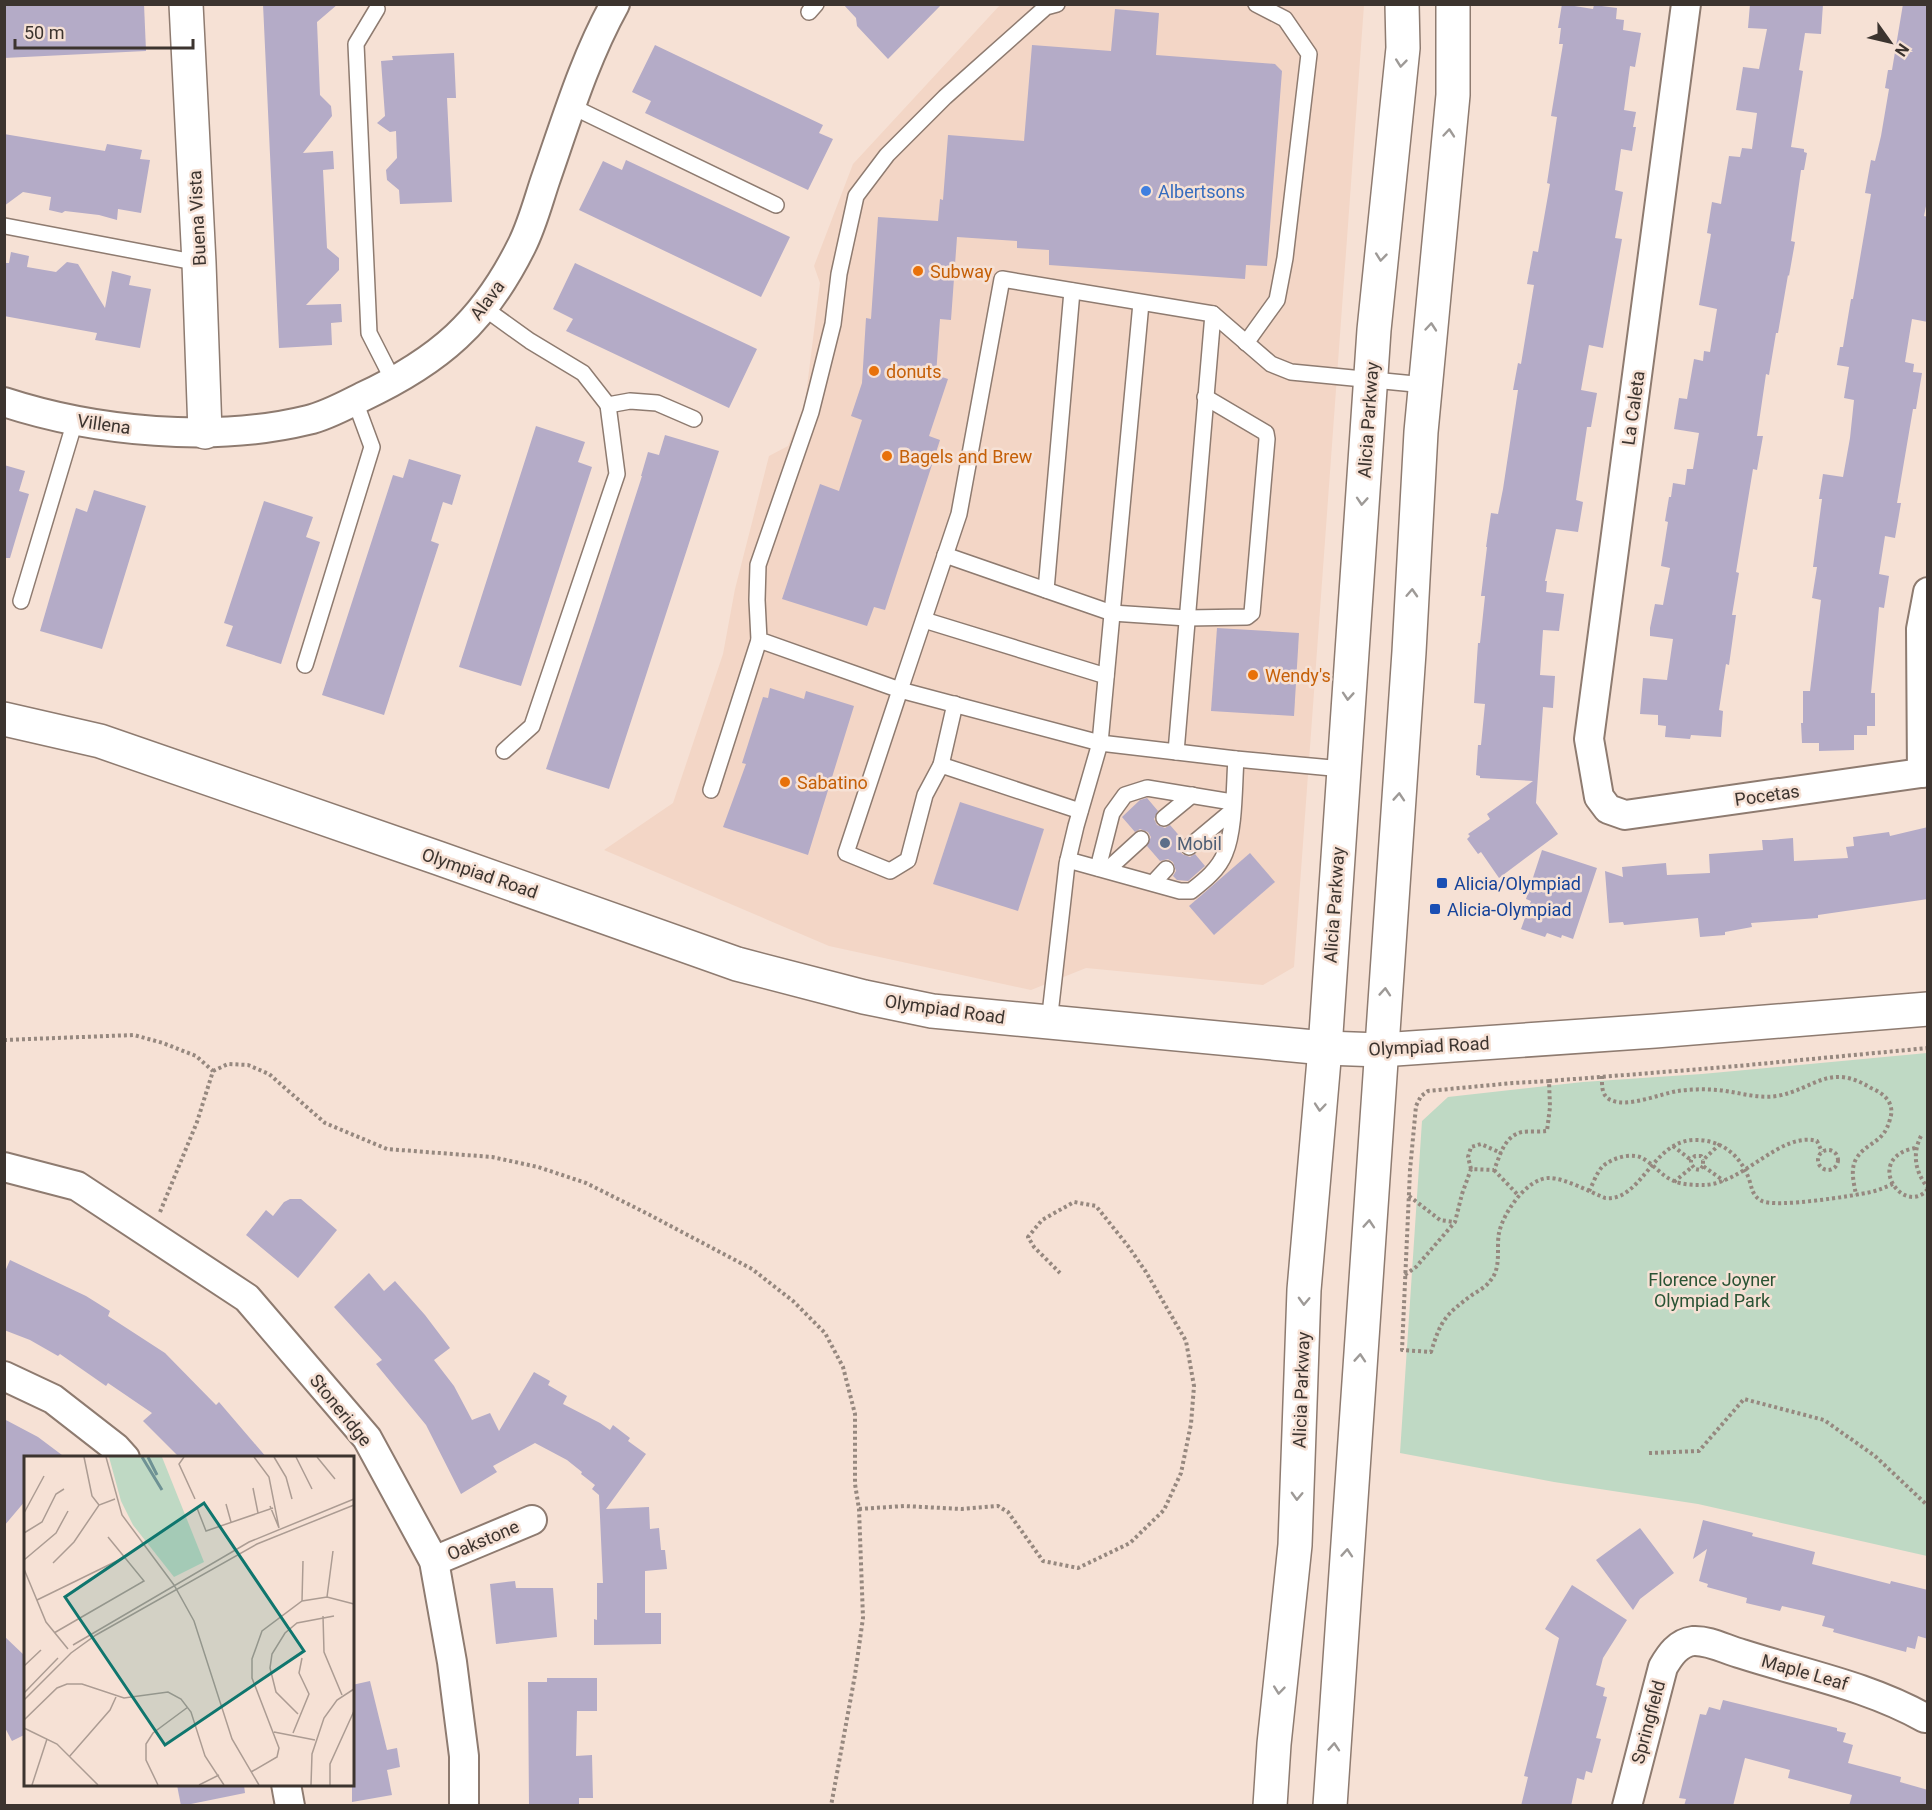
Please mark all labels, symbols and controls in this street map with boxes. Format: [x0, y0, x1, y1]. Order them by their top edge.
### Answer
scale bar [15, 12, 194, 50]
north arrow [1860, 12, 1920, 72]
text: 50 m [24, 22, 64, 43]
text: N [1891, 40, 1913, 60]
one-way arrow [1395, 58, 1408, 67]
one-way arrow [1442, 128, 1455, 138]
street label: Buena Vista [184, 170, 210, 266]
place label: Albertsons [1158, 181, 1245, 202]
marker: Albertsons [1139, 184, 1153, 198]
one-way arrow [1376, 252, 1388, 261]
place label: Subway [930, 261, 993, 282]
marker: Subway [911, 264, 925, 278]
street label: Alava [465, 276, 509, 324]
one-way arrow [1424, 323, 1437, 332]
place label: donuts [886, 361, 941, 382]
street label: Alicia Parkway [1353, 361, 1383, 479]
marker: donuts [867, 364, 881, 378]
street label: La Caleta [1617, 369, 1649, 447]
street label: Villena [76, 410, 132, 438]
place label: Bagels and Brew [899, 446, 1033, 467]
marker: Bagels and Brew [880, 449, 894, 463]
one-way arrow [1356, 497, 1369, 506]
one-way arrow [1405, 589, 1418, 598]
place label: Wendy's [1265, 665, 1331, 686]
marker: Wendy's [1246, 668, 1260, 682]
one-way arrow [1342, 691, 1355, 700]
place label: Sabatino [797, 772, 868, 793]
marker: Sabatino [778, 775, 792, 789]
street label: Pocetas [1733, 780, 1801, 810]
one-way arrow [1392, 793, 1405, 802]
place label: Mobil [1177, 833, 1222, 854]
marker: Mobil [1158, 836, 1172, 850]
street label: Olympiad Road [419, 843, 541, 903]
street label: Alicia Parkway [1319, 846, 1349, 964]
place label: Alicia/Olympiad [1454, 873, 1581, 894]
marker: Alicia/Olympiad [1435, 876, 1449, 890]
place label: Alicia-Olympiad [1447, 899, 1572, 920]
marker: Alicia-Olympiad [1428, 902, 1442, 916]
one-way arrow [1378, 987, 1391, 996]
street label: Olympiad Road [883, 990, 1007, 1028]
street label: Olympiad Road [1368, 1032, 1490, 1060]
one-way arrow [1314, 1102, 1327, 1111]
one-way arrow [1362, 1219, 1375, 1228]
park label: Florence Joyner Olympiad Park [1648, 1269, 1776, 1311]
one-way arrow [1297, 1296, 1310, 1305]
street label: Alicia Parkway [1288, 1331, 1314, 1449]
one-way arrow [1353, 1353, 1366, 1362]
street label: Stoneridge [306, 1370, 376, 1450]
inset map [24, 1456, 354, 1786]
one-way arrow [1290, 1491, 1303, 1500]
street label: Oakstone [444, 1515, 522, 1565]
one-way arrow [1340, 1548, 1353, 1557]
street label: Maple Leaf [1759, 1650, 1852, 1695]
street label: Springfield [1627, 1678, 1669, 1766]
one-way arrow [1273, 1685, 1286, 1694]
one-way arrow [1327, 1743, 1340, 1752]

